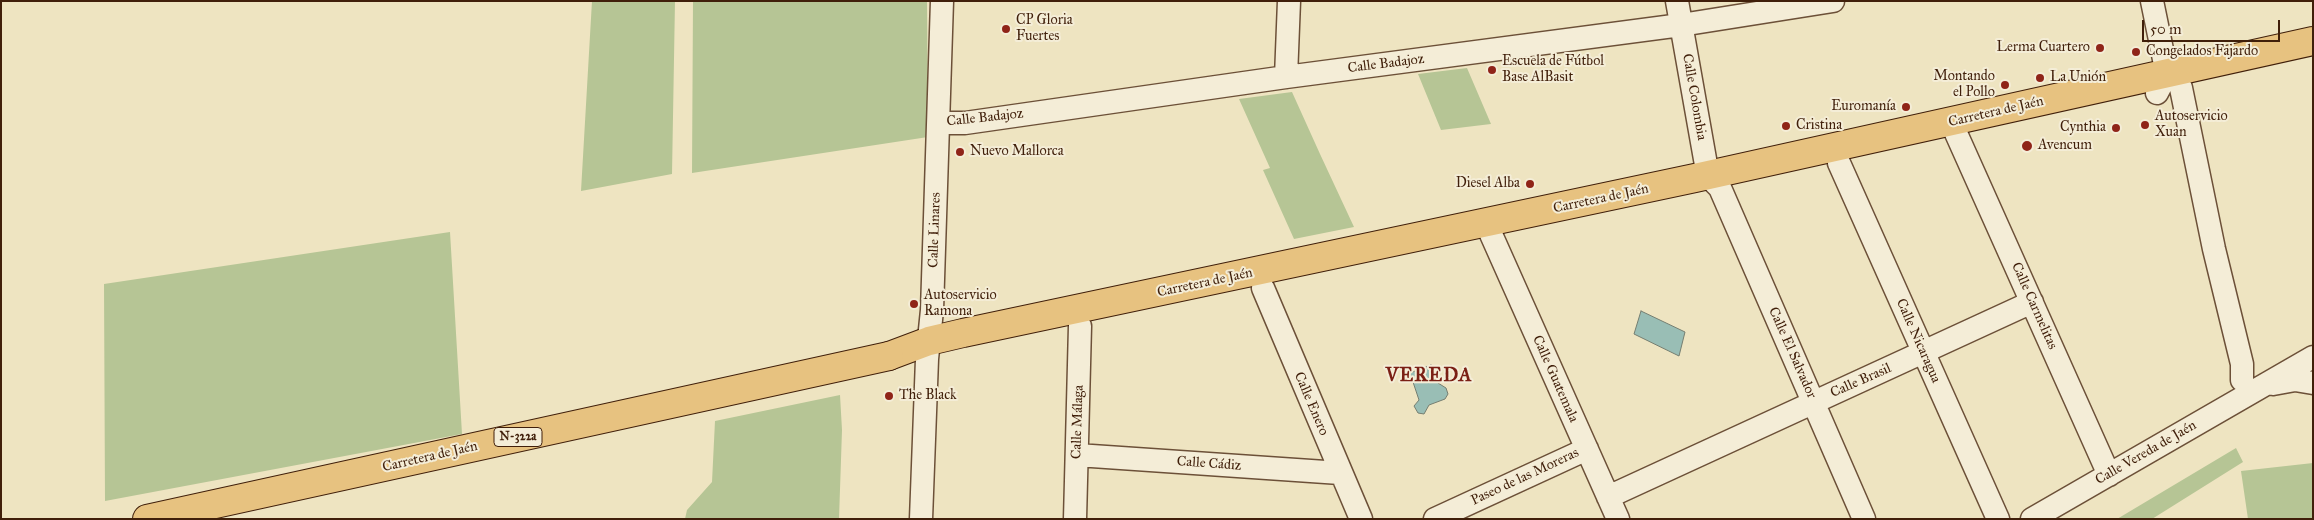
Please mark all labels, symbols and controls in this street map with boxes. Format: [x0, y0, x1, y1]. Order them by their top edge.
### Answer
scale bar [2144, 10, 2282, 42]
place label: CP Gloria Fuertes [1016, 13, 1073, 46]
text: 50 m [2150, 20, 2182, 38]
marker: CP Gloria Fuertes [1000, 23, 1012, 35]
place label: Lerma Cuartero [1997, 40, 2090, 56]
marker: Lerma Cuartero [2094, 42, 2106, 54]
place label: Congelados Fajardo [2146, 44, 2258, 60]
marker: Congelados Fajardo [2130, 46, 2142, 58]
street label: Calle Badajoz [1347, 51, 1425, 77]
street label: Calle Colombia [1678, 52, 1710, 142]
place label: Escuela de Fútbol Base AlBasit [1502, 54, 1604, 86]
marker: Escuela de Fútbol Base AlBasit [1486, 64, 1498, 76]
place label: Montando el Pollo [1933, 69, 1995, 102]
place label: La Unión [2050, 70, 2106, 86]
marker: La Unión [2034, 72, 2046, 84]
marker: Montando el Pollo [1999, 79, 2011, 91]
street label: Carretera de Jaén [1947, 93, 2045, 131]
place label: Euromanía [1831, 99, 1896, 115]
marker: Euromanía [1900, 101, 1912, 113]
street label: Calle Badajoz [946, 106, 1024, 130]
place label: Autoservicio Xuan [2155, 109, 2228, 142]
place label: Cristina [1796, 118, 1842, 134]
marker: Autoservicio Xuan [2139, 119, 2151, 131]
marker: Cristina [1780, 120, 1792, 132]
place label: Cynthia [2060, 120, 2106, 136]
marker: Cynthia [2110, 122, 2122, 134]
place label: Avencum [2038, 138, 2092, 154]
marker: Avencum [2020, 139, 2034, 153]
place label: Nuevo Mallorca [970, 144, 1064, 160]
marker: Nuevo Mallorca [954, 146, 966, 158]
place label: Diesel Alba [1456, 176, 1520, 192]
marker: Diesel Alba [1524, 178, 1536, 190]
street label: Carretera de Jaén [1552, 181, 1650, 217]
street label: Calle Linares [925, 192, 945, 268]
street label: Calle Carmelitas [2007, 260, 2061, 352]
street label: Carretera de Jaén [1156, 265, 1254, 301]
place label: Autoservicio Ramona [924, 288, 997, 321]
street label: Calle Nicaragua [1892, 296, 1944, 386]
marker: Autoservicio Ramona [908, 298, 920, 310]
street label: Calle El Salvador [1764, 305, 1820, 401]
street label: Calle Guatemala [1528, 333, 1582, 425]
street label: Calle Brasil [1828, 360, 1894, 402]
district label: VEREDA [1385, 365, 1473, 387]
street label: Calle Enero [1290, 370, 1332, 438]
street label: Calle Málaga [1068, 385, 1088, 459]
place label: The Black [899, 388, 957, 404]
marker: The Black [883, 390, 895, 402]
street label: Calle Vereda de Jaén [2092, 417, 2200, 489]
road number: N-322a [494, 428, 542, 447]
street label: Carretera de Jaén [381, 438, 479, 476]
street label: Paseo de las Moreras [1468, 445, 1582, 509]
street label: Calle Cádiz [1176, 453, 1242, 475]

